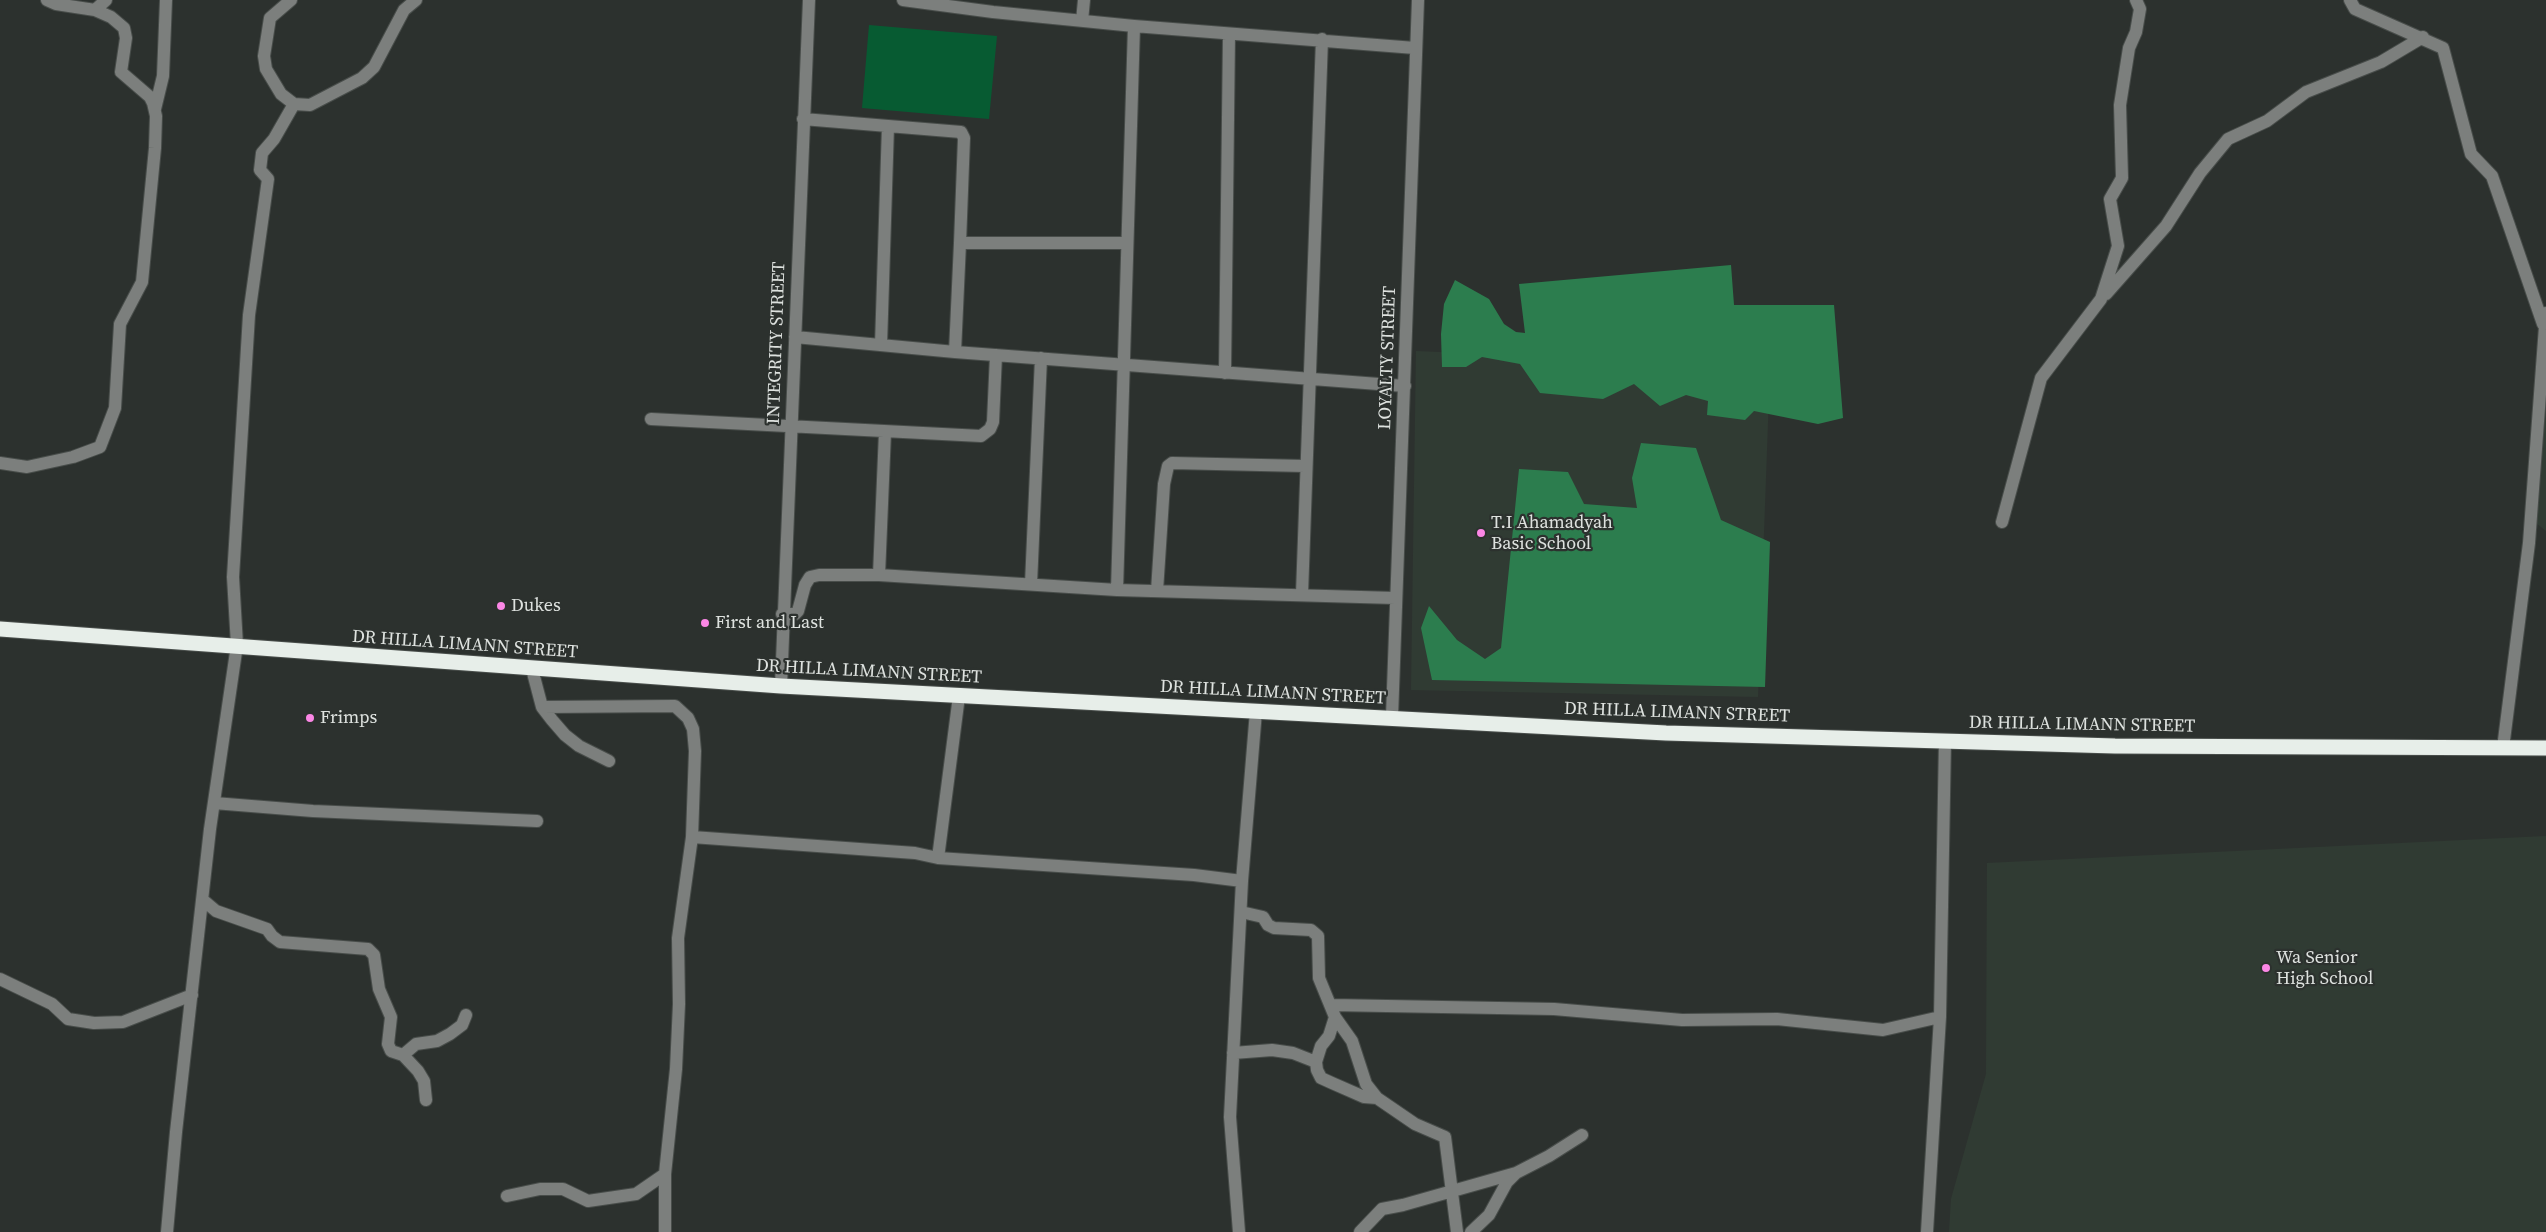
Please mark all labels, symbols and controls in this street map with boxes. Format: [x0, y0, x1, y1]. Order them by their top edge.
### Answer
street label: INTEGRITY STREET [763, 261, 791, 425]
street label: LOYALTY STREET [1375, 286, 1401, 430]
place label: T.I Ahamadyah Basic School [1491, 512, 1613, 554]
marker: T.I Ahamadyah Basic School [1475, 527, 1487, 539]
place label: Dukes [511, 595, 561, 617]
marker: Dukes [495, 600, 507, 612]
place label: First and Last [715, 612, 824, 634]
marker: First and Last [699, 617, 711, 629]
street label: DR HILLA LIMANN STREET [351, 626, 579, 664]
street label: DR HILLA LIMANN STREET [755, 655, 983, 689]
street label: DR HILLA LIMANN STREET [1159, 676, 1387, 710]
street label: DR HILLA LIMANN STREET [1564, 698, 1790, 728]
place label: Frimps [320, 707, 377, 729]
marker: Frimps [304, 712, 316, 724]
street label: DR HILLA LIMANN STREET [1969, 712, 2195, 738]
place label: Wa Senior High School [2276, 947, 2373, 990]
marker: Wa Senior High School [2260, 962, 2272, 974]

